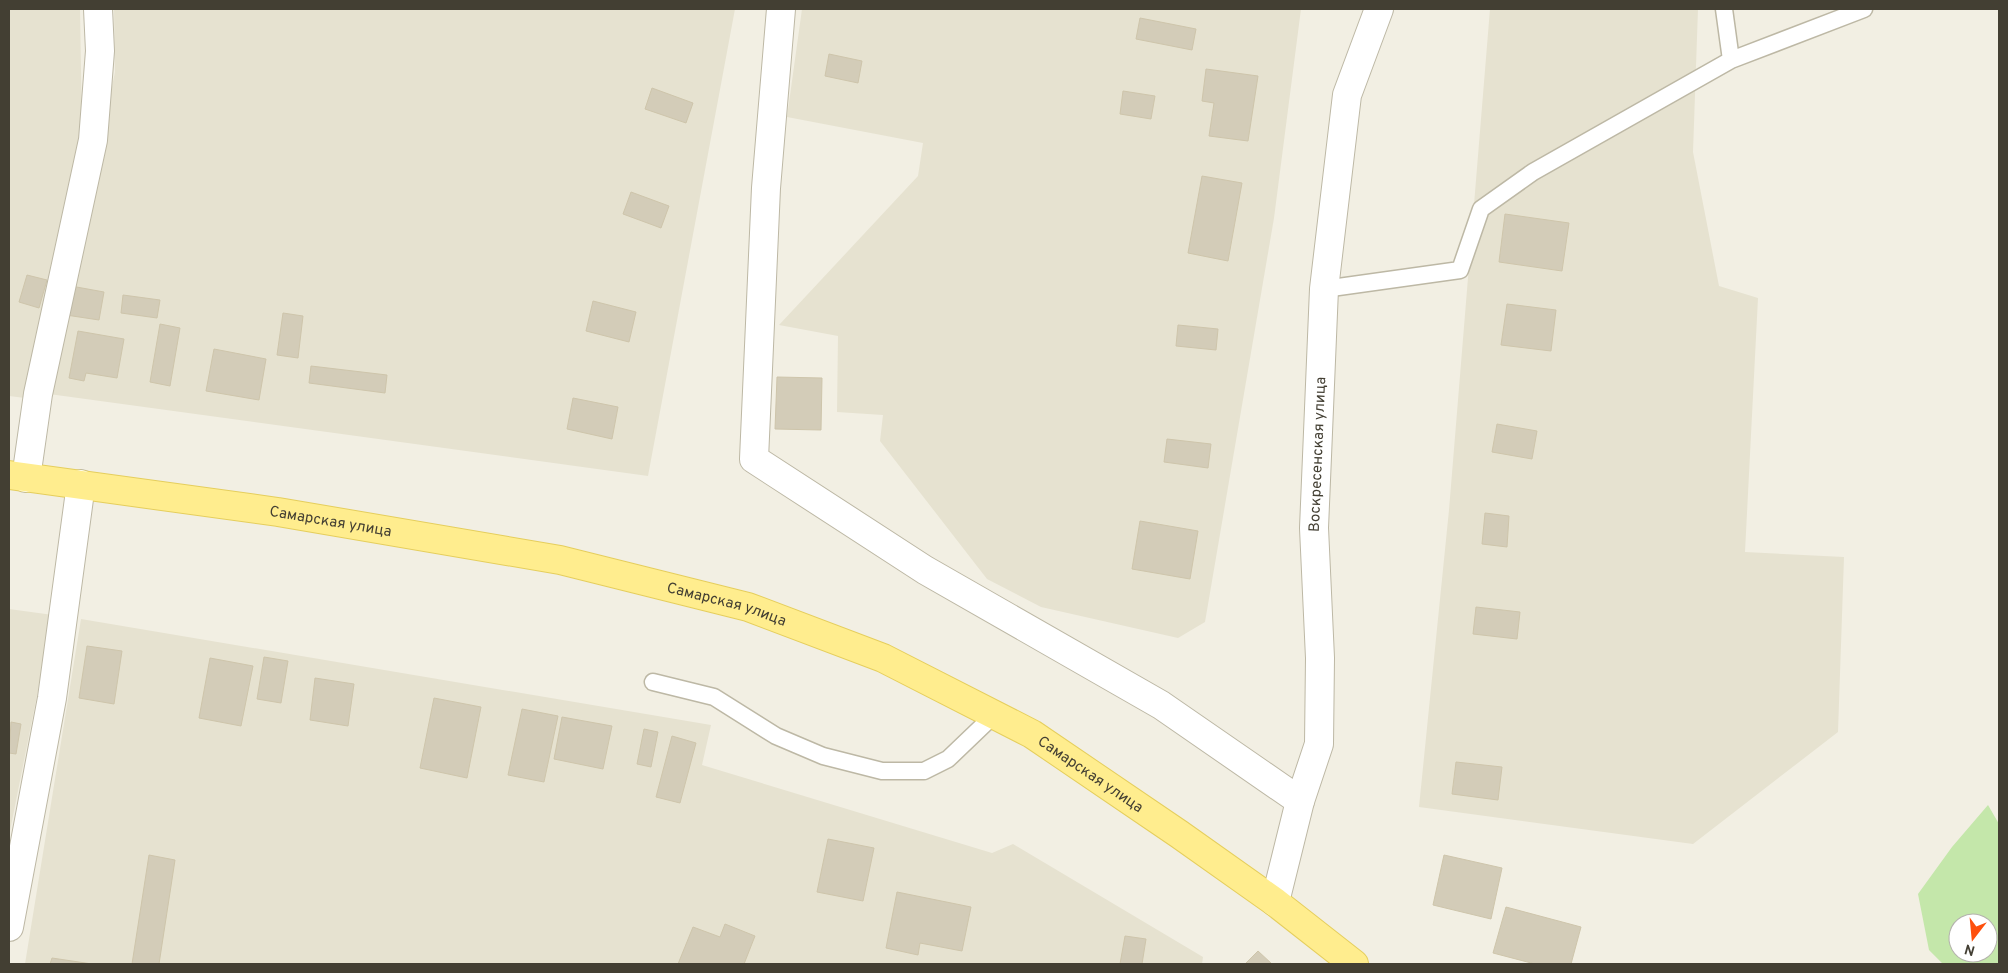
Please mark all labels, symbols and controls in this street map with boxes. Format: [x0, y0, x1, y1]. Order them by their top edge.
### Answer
street label: Воскресенская улица [1306, 376, 1331, 532]
street label: Самарская улица [268, 503, 393, 542]
street label: Самарская улица [665, 579, 789, 632]
street label: Самарская улица [1033, 733, 1146, 818]
north arrow [1948, 913, 1998, 963]
text: N [1963, 939, 1977, 959]

